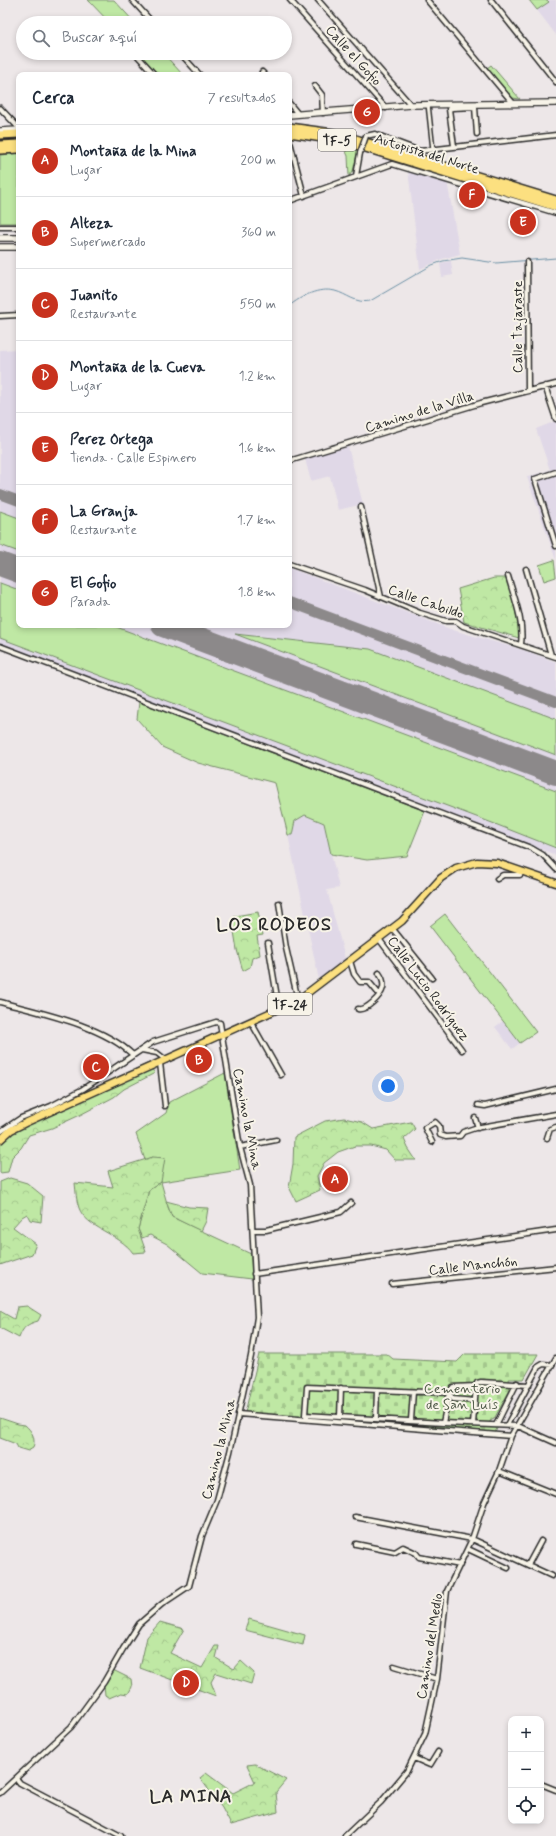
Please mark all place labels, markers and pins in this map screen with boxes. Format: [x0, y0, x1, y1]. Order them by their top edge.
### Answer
pin: G [354, 97, 380, 127]
pin: F [459, 180, 485, 210]
pin: E [510, 207, 536, 237]
pin: B [186, 1045, 212, 1075]
pin: C [83, 1052, 109, 1082]
pin: A [322, 1164, 348, 1194]
pin: D [173, 1668, 199, 1698]

